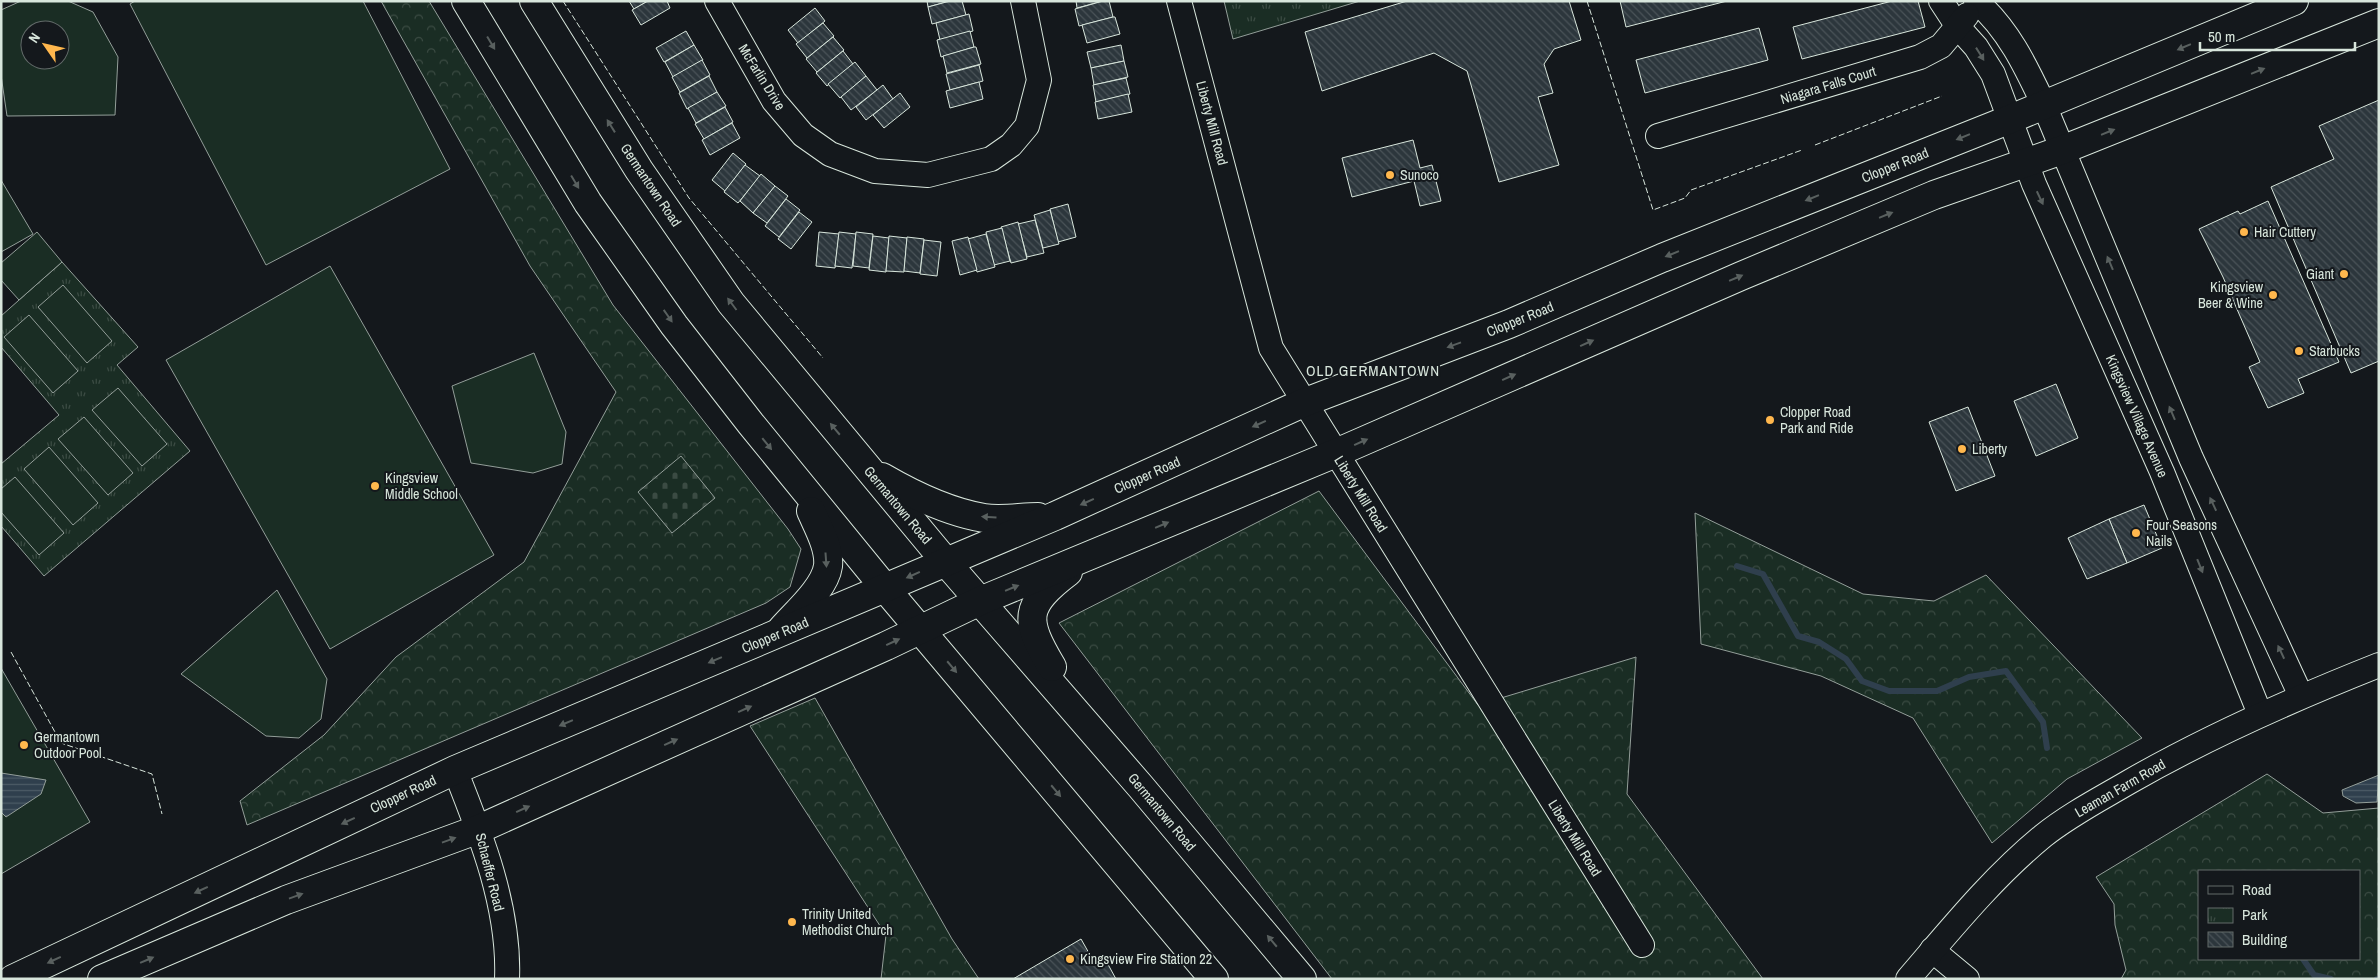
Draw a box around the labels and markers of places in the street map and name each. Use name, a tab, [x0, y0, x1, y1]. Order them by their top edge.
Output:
place label: Sunoco	[1400, 166, 1439, 184]
marker: Sunoco	[1384, 169, 1396, 181]
place label: Hair Cuttery	[2254, 223, 2316, 241]
marker: Hair Cuttery	[2238, 226, 2250, 238]
place label: Giant	[2306, 265, 2334, 283]
marker: Giant	[2338, 268, 2350, 280]
place label: Kingsview Beer & Wine	[2198, 278, 2264, 312]
marker: Kingsview Beer & Wine	[2267, 289, 2279, 301]
place label: Starbucks	[2309, 342, 2360, 360]
marker: Starbucks	[2293, 345, 2305, 357]
place label: Clopper Road Park and Ride	[1780, 403, 1853, 437]
marker: Clopper Road Park and Ride	[1764, 414, 1776, 426]
place label: Liberty	[1972, 440, 2007, 458]
marker: Liberty	[1956, 443, 1968, 455]
place label: Kingsview Middle School	[385, 469, 458, 503]
marker: Kingsview Middle School	[369, 480, 381, 492]
place label: Four Seasons Nails	[2146, 516, 2217, 550]
marker: Four Seasons Nails	[2130, 527, 2142, 539]
place label: Germantown Outdoor Pool	[34, 728, 102, 762]
marker: Germantown Outdoor Pool	[18, 739, 30, 751]
place label: Trinity United Methodist Church	[802, 905, 893, 939]
marker: Trinity United Methodist Church	[786, 916, 798, 928]
place label: Kingsview Fire Station 22	[1080, 950, 1212, 968]
marker: Kingsview Fire Station 22	[1064, 953, 1076, 965]

